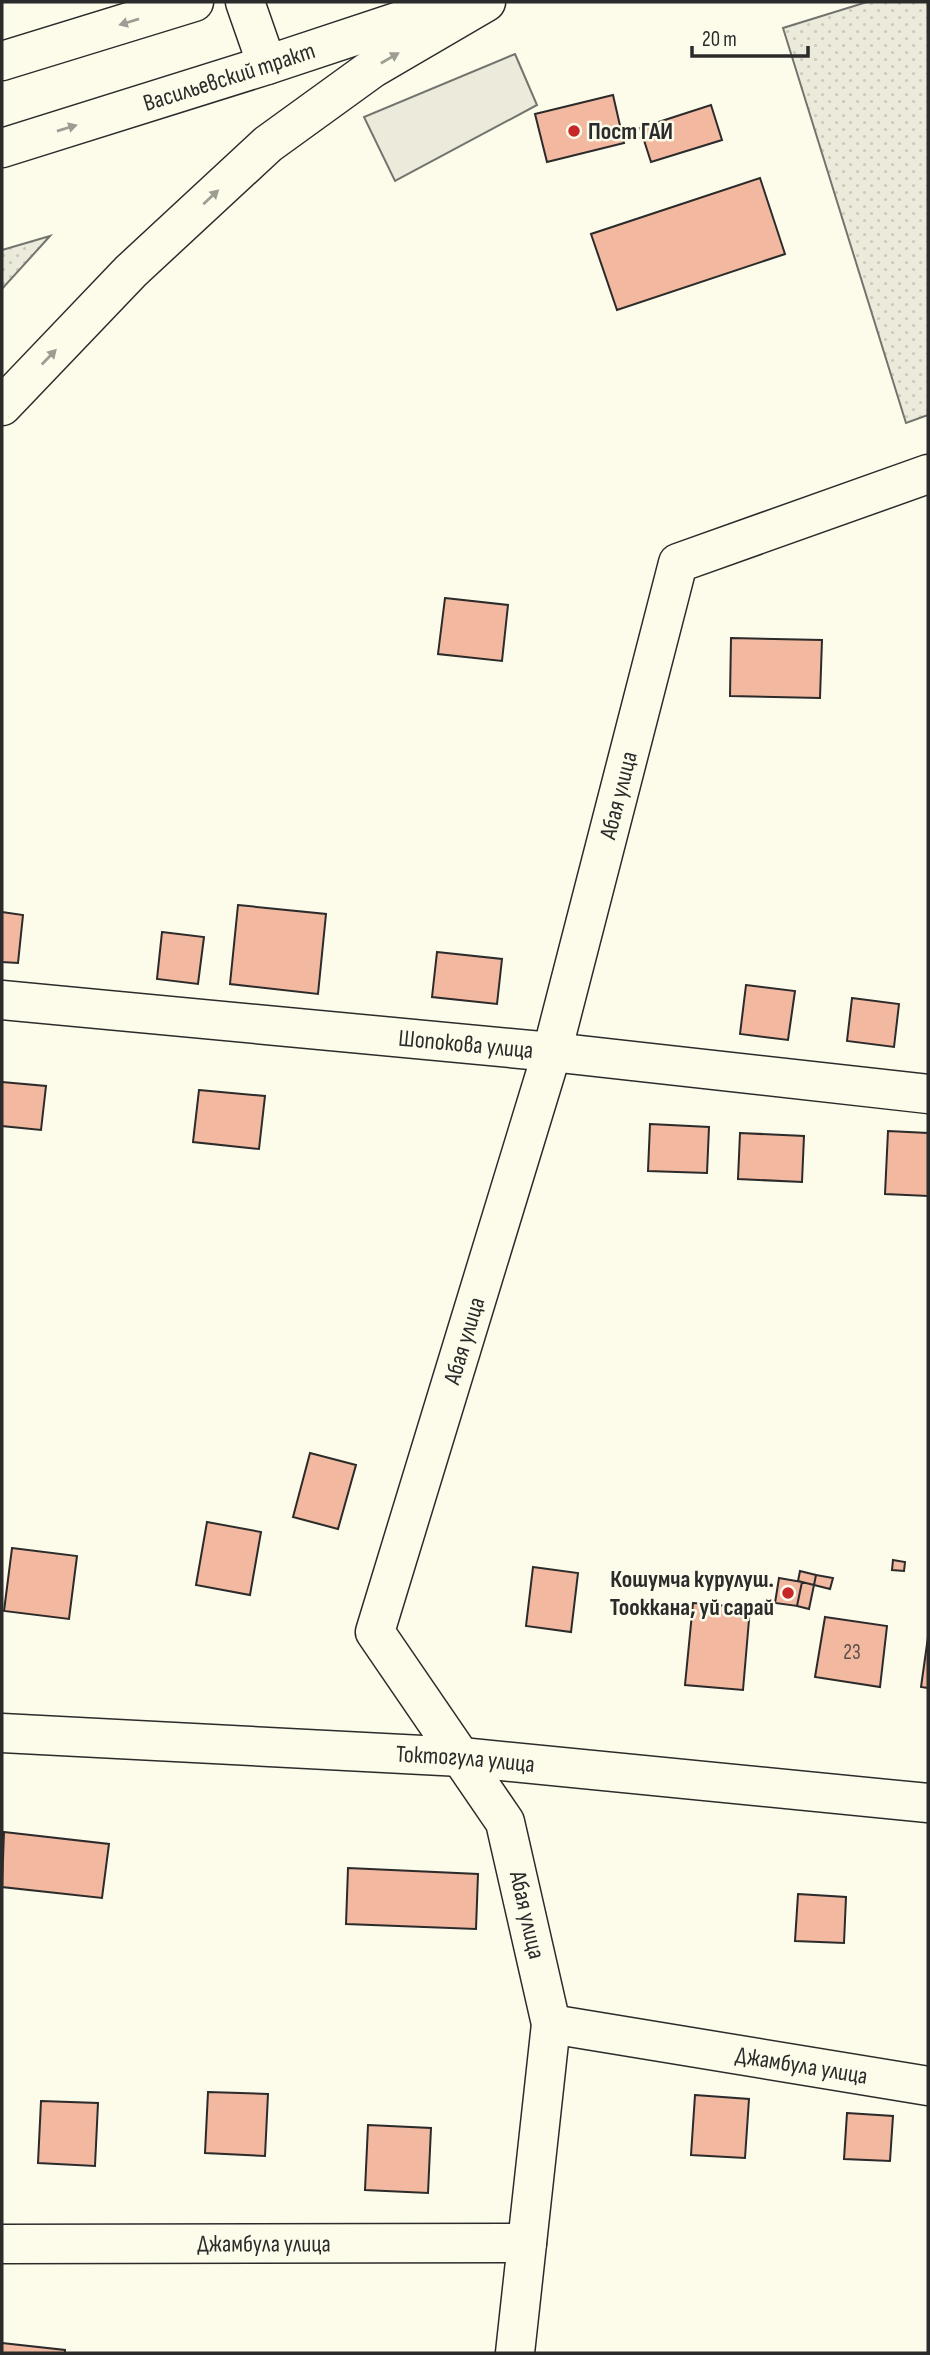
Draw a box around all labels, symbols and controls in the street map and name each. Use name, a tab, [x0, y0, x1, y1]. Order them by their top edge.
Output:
scale bar	[692, 14, 808, 58]
one-way arrow	[118, 17, 139, 27]
text: 20 m	[702, 27, 737, 52]
street label: Васильевский тракт	[140, 36, 319, 117]
one-way arrow	[381, 52, 400, 64]
place label: Пост ГАИ	[588, 117, 673, 146]
one-way arrow	[57, 122, 78, 133]
marker: Пост ГАИ	[566, 123, 582, 139]
one-way arrow	[202, 189, 219, 205]
one-way arrow	[40, 349, 56, 366]
street label: Абая улица	[593, 748, 643, 843]
street label: Шопокова улица	[397, 1023, 535, 1065]
street label: Абая улица	[437, 1294, 491, 1389]
place label: Кошумча курулуш. Тооккана, уй сарай	[610, 1565, 774, 1622]
marker: Кошумча курулуш. Тооккана, уй сарай	[780, 1585, 796, 1601]
house number: 23	[843, 1640, 861, 1665]
street label: Токтогула улица	[395, 1739, 536, 1779]
street label: Абая улица	[503, 1867, 551, 1962]
street label: Джамбула улица	[733, 2040, 870, 2090]
street label: Джамбула улица	[197, 2229, 331, 2258]

